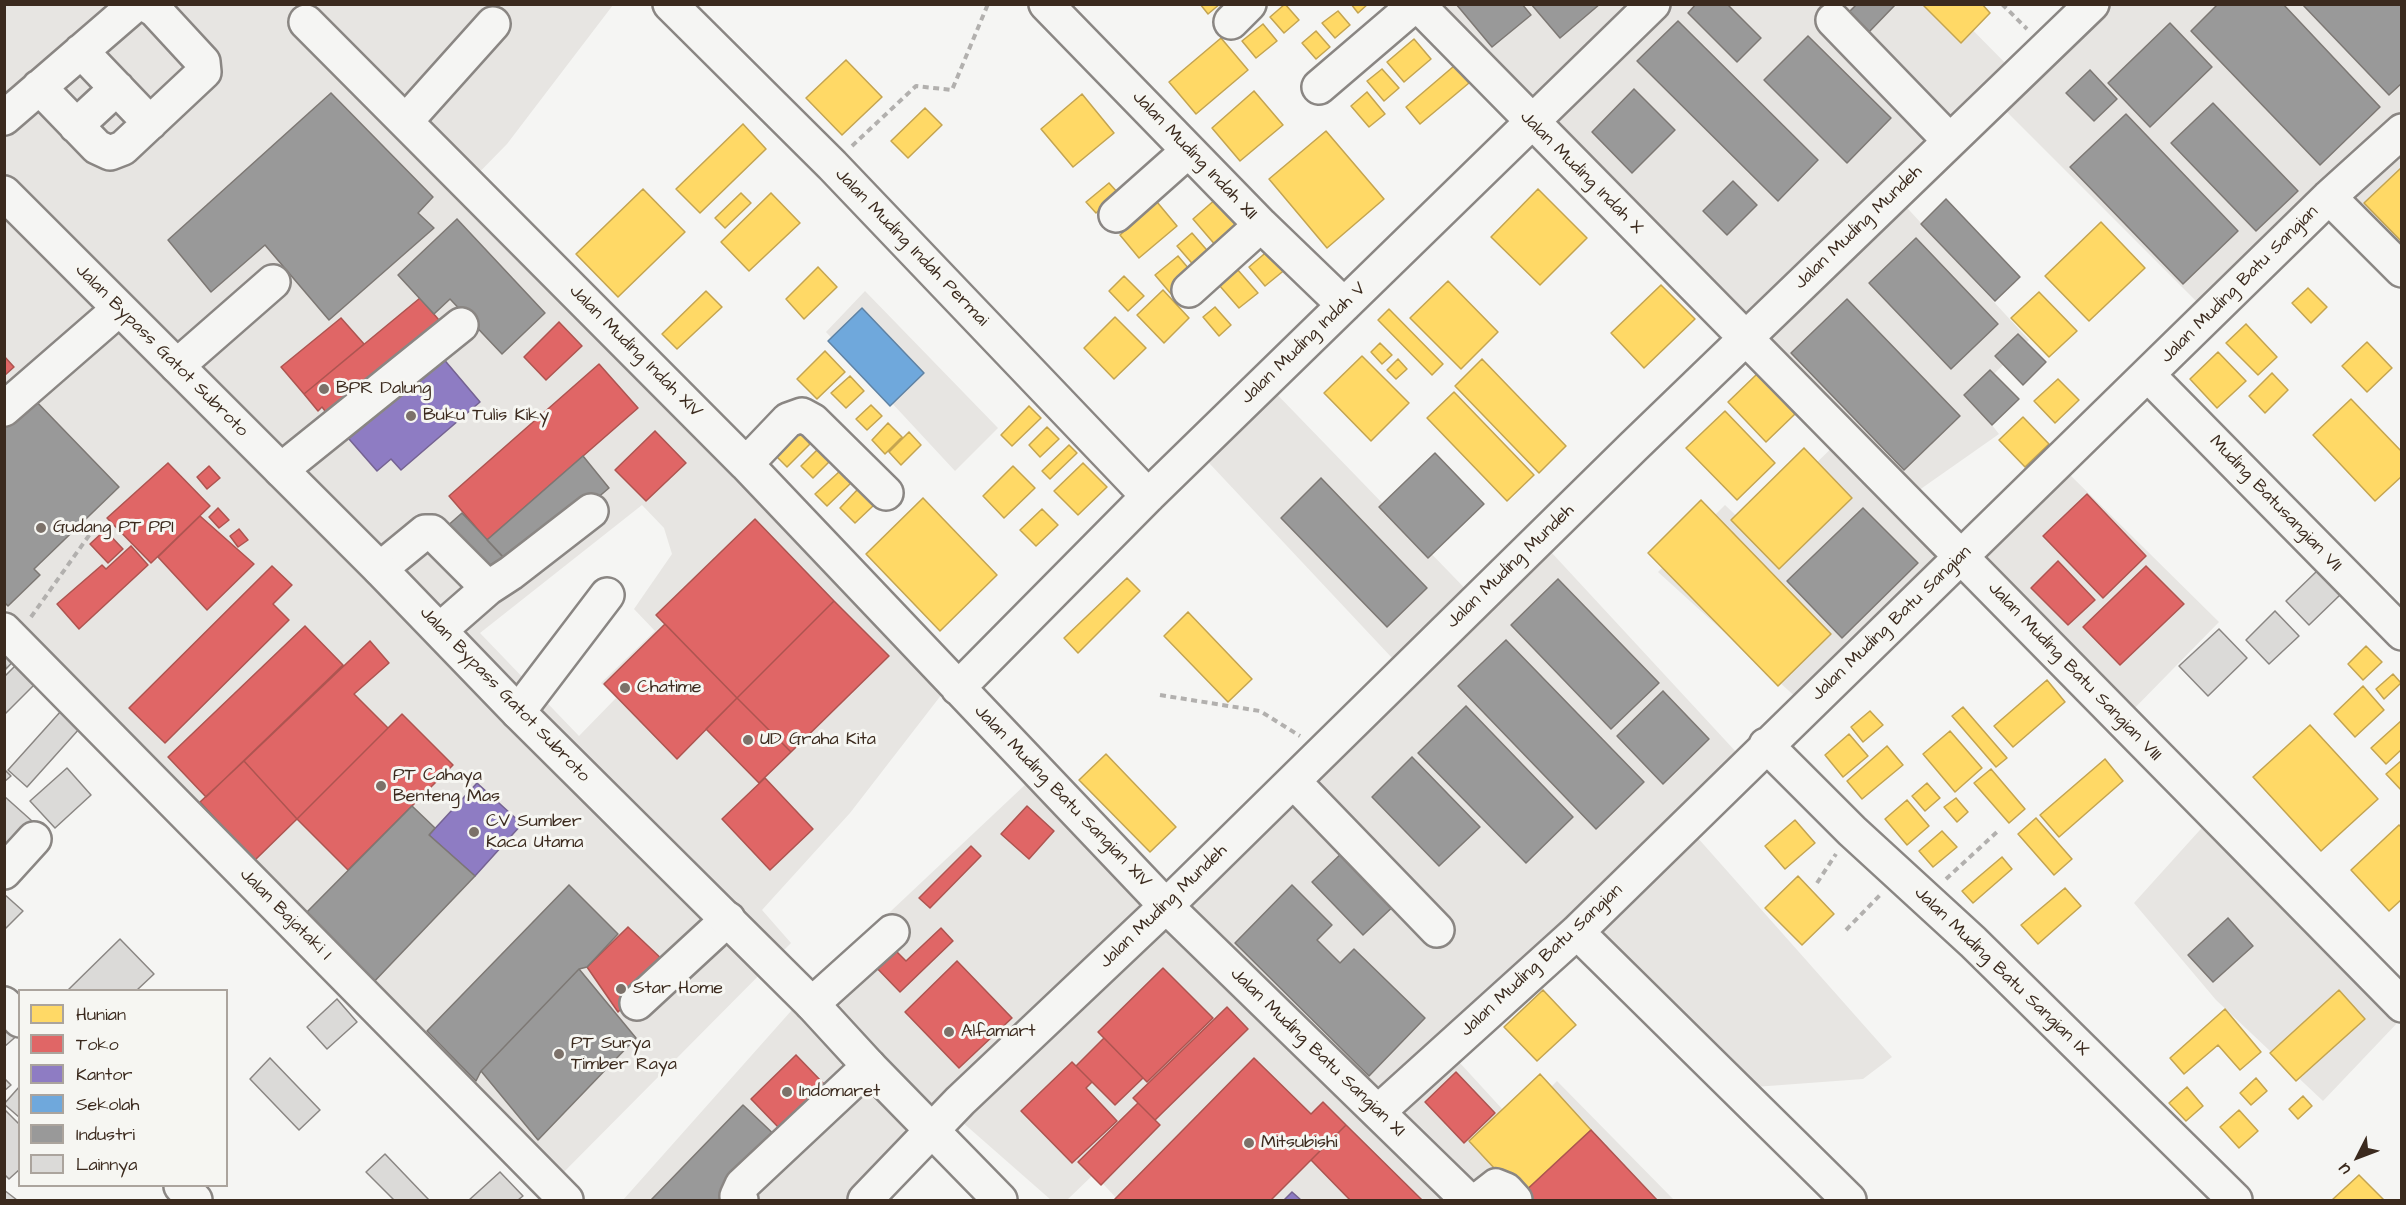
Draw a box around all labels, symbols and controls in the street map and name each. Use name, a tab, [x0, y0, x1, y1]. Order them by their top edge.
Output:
street label: Jalan Muding Indah XII	[1127, 87, 1261, 225]
street label: Jalan Muding Indah X	[1515, 107, 1647, 239]
street label: Jalan Muding Mundeh	[1791, 161, 1927, 295]
street label: Jalan Muding Indah Permai	[830, 164, 992, 332]
street label: Jalan Muding Batu Sangian	[2157, 202, 2323, 368]
street label: Jalan Bypass Gatot Subroto	[70, 260, 252, 442]
street label: Jalan Muding Indah V	[1237, 279, 1371, 409]
street label: Jalan Muding Indah XIV	[564, 281, 706, 423]
place label: BPR Dalung	[336, 378, 431, 400]
marker: BPR Dalung	[317, 382, 331, 396]
place label: Buku Tulis Kiky	[423, 405, 549, 427]
marker: Buku Tulis Kiky	[404, 409, 418, 423]
street label: Muding Batusangian VII	[2204, 431, 2346, 577]
street label: Jalan Muding Mundeh	[1443, 500, 1579, 634]
place label: Gudang PT PPI	[53, 517, 174, 539]
marker: Gudang PT PPI	[34, 521, 48, 535]
street label: Jalan Muding Batu Sangian	[1808, 542, 1976, 706]
street label: Jalan Muding Batu Sangian VIII	[1983, 578, 2165, 766]
street label: Jalan Bypass Gatot Subroto	[414, 603, 594, 787]
place label: Chatime	[637, 677, 702, 699]
marker: Chatime	[618, 681, 632, 695]
street label: Jalan Muding Batu Sangian XIV	[969, 701, 1155, 893]
place label: UD Graha Kita	[760, 729, 876, 751]
marker: UD Graha Kita	[741, 733, 755, 747]
place label: PT Cahaya Benteng Mas	[393, 765, 500, 808]
marker: PT Cahaya Benteng Mas	[374, 779, 388, 793]
place label: CV Sumber Kaca Utama	[486, 811, 584, 854]
marker: CV Sumber Kaca Utama	[467, 825, 481, 839]
street label: Jalan Muding Mundeh	[1096, 840, 1232, 974]
street label: Jalan Bajataki I	[234, 864, 336, 966]
street label: Jalan Muding Batu Sangian	[1456, 880, 1628, 1042]
street label: Jalan Muding Batu Sangian IX	[1909, 883, 2093, 1061]
street label: Jalan Muding Batu Sangian XI	[1225, 964, 1409, 1142]
place label: Star Home	[633, 978, 723, 1000]
marker: Star Home	[614, 982, 628, 996]
legend	[18, 989, 228, 1187]
text: Hunian	[76, 1002, 126, 1027]
place label: Alfamart	[961, 1021, 1036, 1043]
marker: Alfamart	[942, 1025, 956, 1039]
text: Toko	[76, 1032, 119, 1057]
place label: PT Surya Timber Raya	[571, 1033, 677, 1076]
marker: PT Surya Timber Raya	[552, 1047, 566, 1061]
text: Kantor	[76, 1062, 132, 1087]
place label: Indomaret	[799, 1081, 880, 1103]
marker: Indomaret	[780, 1085, 794, 1099]
text: Sekolah	[76, 1092, 139, 1117]
text: Industri	[76, 1122, 135, 1147]
north arrow	[2328, 1127, 2388, 1187]
place label: Mitsubishi	[1261, 1132, 1338, 1154]
marker: Mitsubishi	[1242, 1136, 1256, 1150]
text: Lainnya	[76, 1152, 137, 1177]
text: U	[2333, 1158, 2356, 1180]

